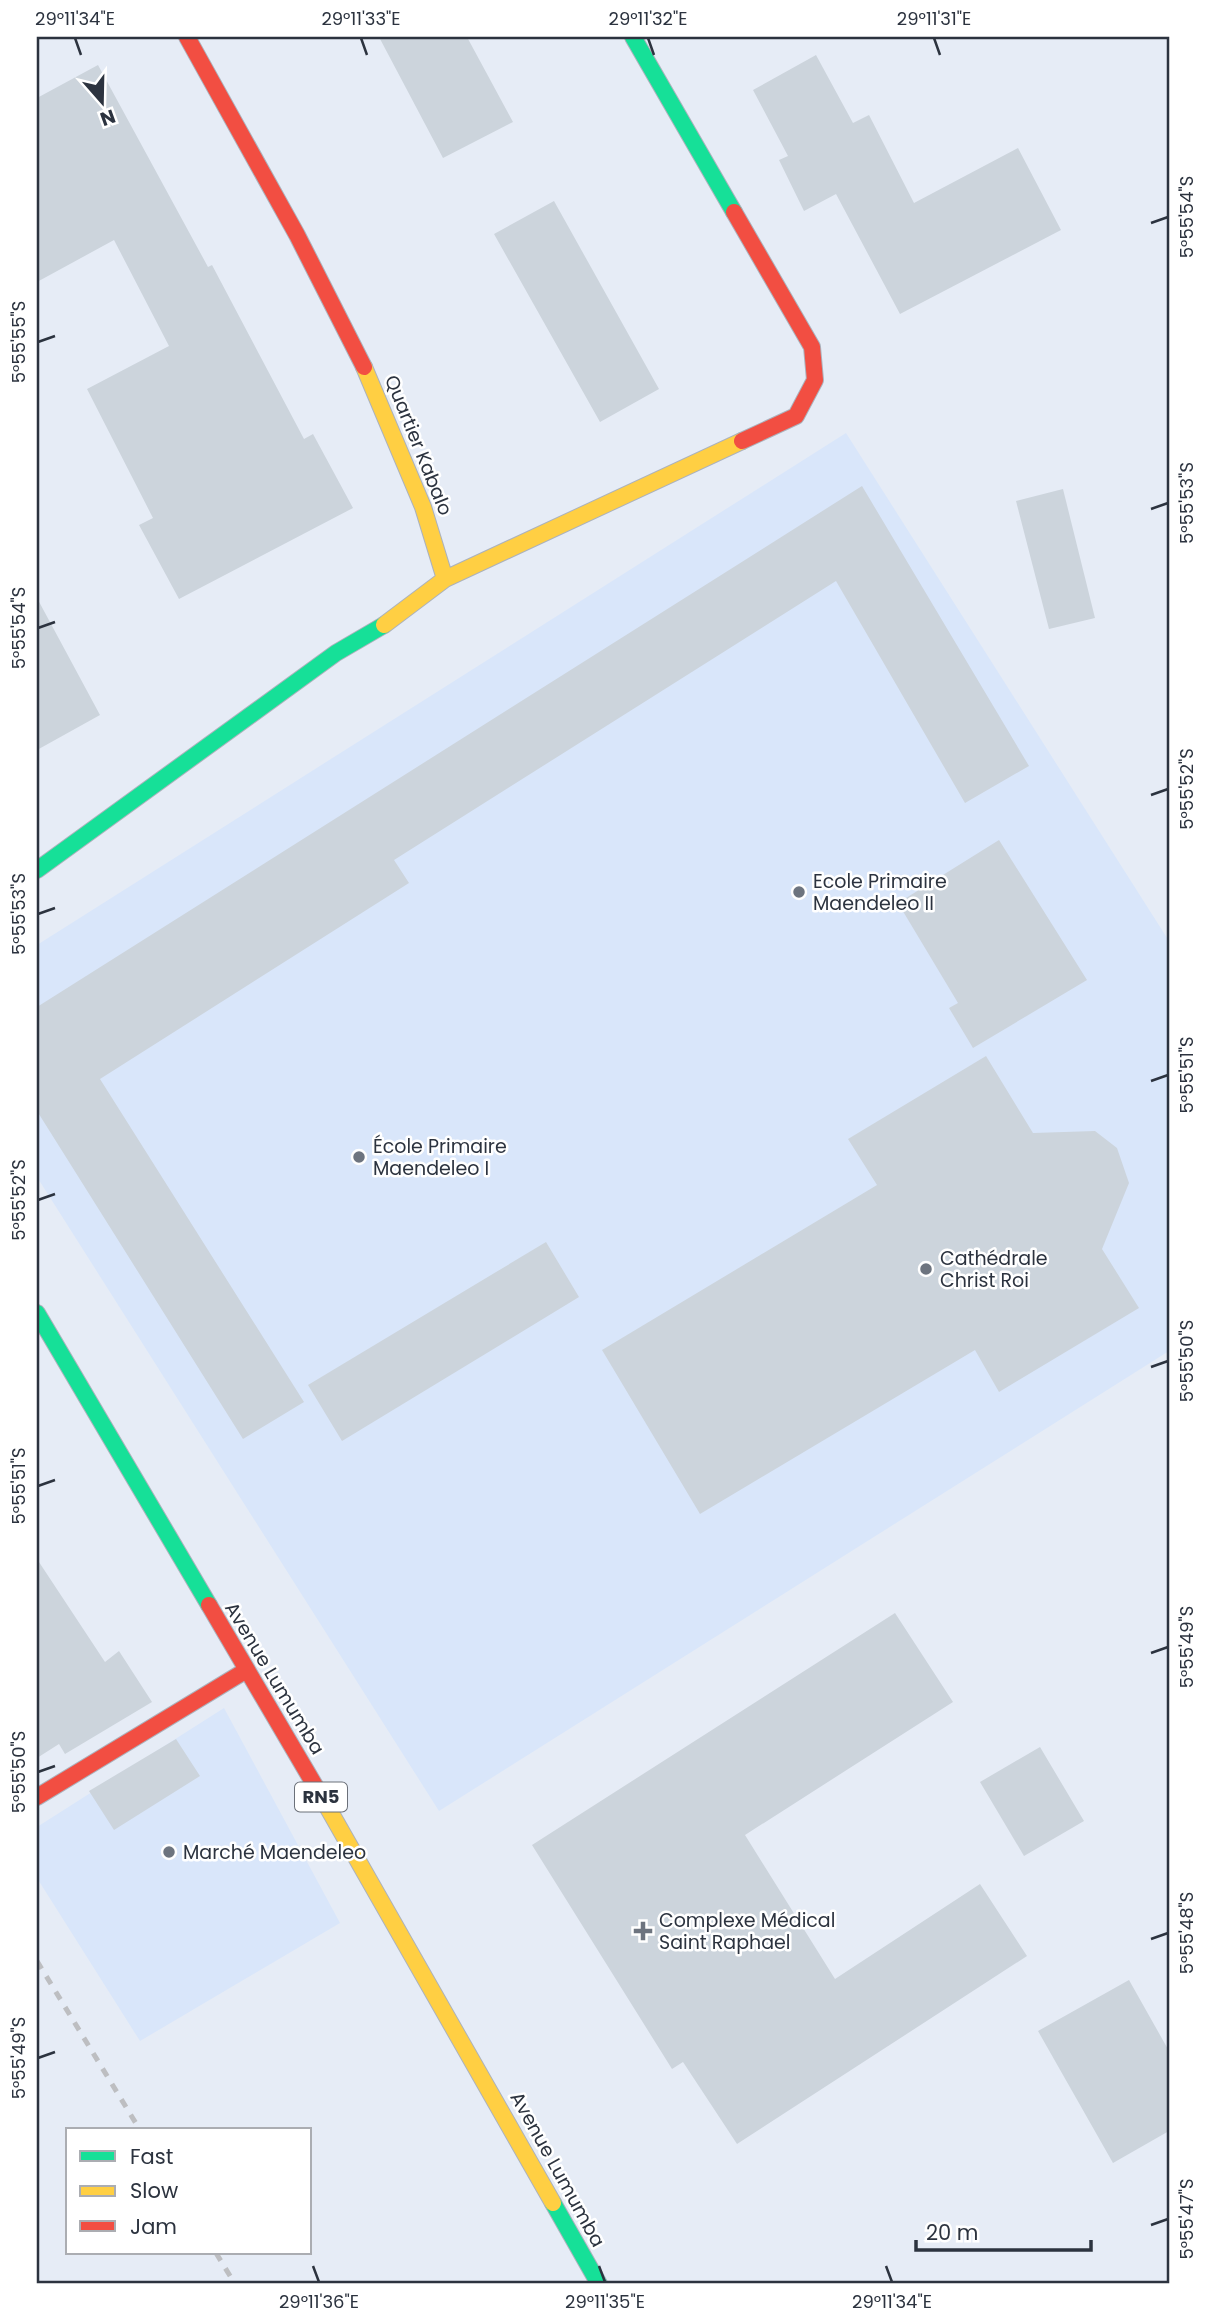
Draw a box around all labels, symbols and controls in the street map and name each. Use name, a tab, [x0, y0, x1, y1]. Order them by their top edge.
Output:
text: 29°11'34"E	[35, 6, 115, 31]
text: 29°11'33"E	[321, 6, 401, 31]
text: 29°11'32"E	[609, 6, 687, 31]
text: 29°11'31"E	[897, 6, 971, 31]
north arrow	[66, 66, 136, 136]
text: N	[96, 102, 119, 133]
text: 5°55'54"S	[1174, 176, 1199, 258]
text: 5°55'55"S	[6, 301, 31, 383]
street label: Quartier Kabalo	[378, 371, 459, 519]
text: 5°55'53"S	[1174, 462, 1199, 544]
text: 5°55'54"S	[6, 587, 31, 669]
text: 5°55'52"S	[1174, 748, 1199, 830]
place label: Ecole Primaire Maendeleo II	[813, 868, 947, 917]
text: 5°55'53"S	[6, 873, 31, 955]
marker: Ecole Primaire Maendeleo II	[791, 884, 807, 900]
text: 5°55'51"S	[1174, 1036, 1199, 1114]
place label: École Primaire Maendeleo I	[373, 1133, 507, 1182]
marker: École Primaire Maendeleo I	[351, 1149, 367, 1165]
text: 5°55'52"S	[6, 1159, 31, 1241]
place label: Cathédrale Christ Roi	[940, 1245, 1048, 1294]
marker: Cathédrale Christ Roi	[918, 1261, 934, 1277]
text: 5°55'50"S	[1174, 1320, 1199, 1402]
text: 5°55'51"S	[6, 1447, 31, 1525]
street label: Avenue Lumumba	[218, 1597, 331, 1760]
text: 5°55'49"S	[1174, 1606, 1199, 1688]
text: 5°55'50"S	[6, 1731, 31, 1813]
road number: RN5	[295, 1782, 347, 1812]
place label: Marché Maendeleo	[183, 1839, 366, 1866]
marker: Marché Maendeleo	[161, 1844, 177, 1860]
text: 5°55'48"S	[1174, 1892, 1199, 1974]
place label: Complexe Médical Saint Raphael	[659, 1907, 835, 1956]
marker: Complexe Médical Saint Raphael	[633, 1921, 653, 1941]
text: 5°55'49"S	[6, 2017, 31, 2099]
street label: Avenue Lumumba	[504, 2087, 611, 2252]
legend	[66, 2128, 312, 2254]
text: Fast	[130, 2142, 173, 2171]
text: Slow	[130, 2176, 178, 2205]
text: 5°55'47"S	[1174, 2178, 1199, 2260]
scale bar	[916, 2209, 1090, 2253]
text: Jam	[130, 2212, 177, 2241]
text: 20 m	[926, 2218, 979, 2247]
text: 29°11'36"E	[279, 2289, 359, 2314]
text: 29°11'35"E	[565, 2289, 645, 2314]
text: 29°11'34"E	[852, 2289, 932, 2314]

